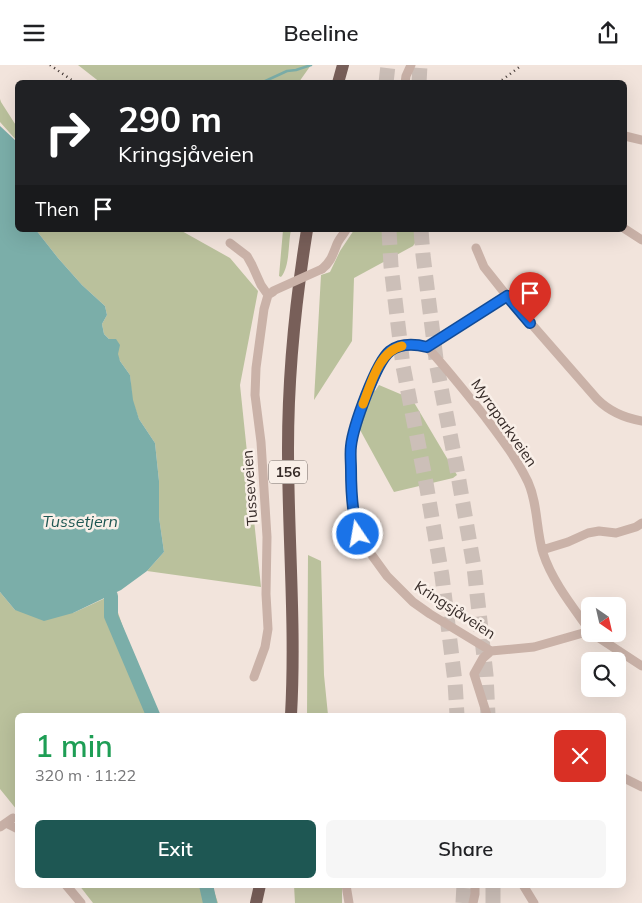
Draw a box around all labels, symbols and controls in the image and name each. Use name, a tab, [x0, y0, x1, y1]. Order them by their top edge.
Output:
icon: menu	[20, 19, 48, 47]
text: Beeline	[283, 19, 359, 47]
icon: share	[594, 19, 622, 47]
text: 290 m	[118, 97, 222, 141]
icon: right	[35, 100, 100, 165]
text: Kringsjåveien	[118, 140, 254, 168]
icon: arrive	[89, 195, 117, 223]
text: Then	[35, 197, 79, 221]
pin	[509, 272, 551, 323]
icon: arrive	[516, 279, 544, 307]
street label: Myraparkveien	[467, 375, 542, 470]
street label: Tusseveien	[237, 449, 262, 527]
road number: 156	[269, 461, 307, 483]
position arrow	[331, 507, 383, 559]
water label: Tussetjern	[42, 511, 118, 531]
street label: Kringsjåveien	[411, 576, 499, 643]
north arrow	[581, 597, 626, 643]
map controls	[581, 597, 626, 697]
button: search	[581, 652, 626, 697]
text: 1 min	[35, 727, 113, 765]
button: close	[554, 730, 606, 782]
text: 320 m · 11:22	[35, 765, 136, 785]
button: Exit	[35, 820, 316, 878]
button: Share	[326, 820, 606, 878]

